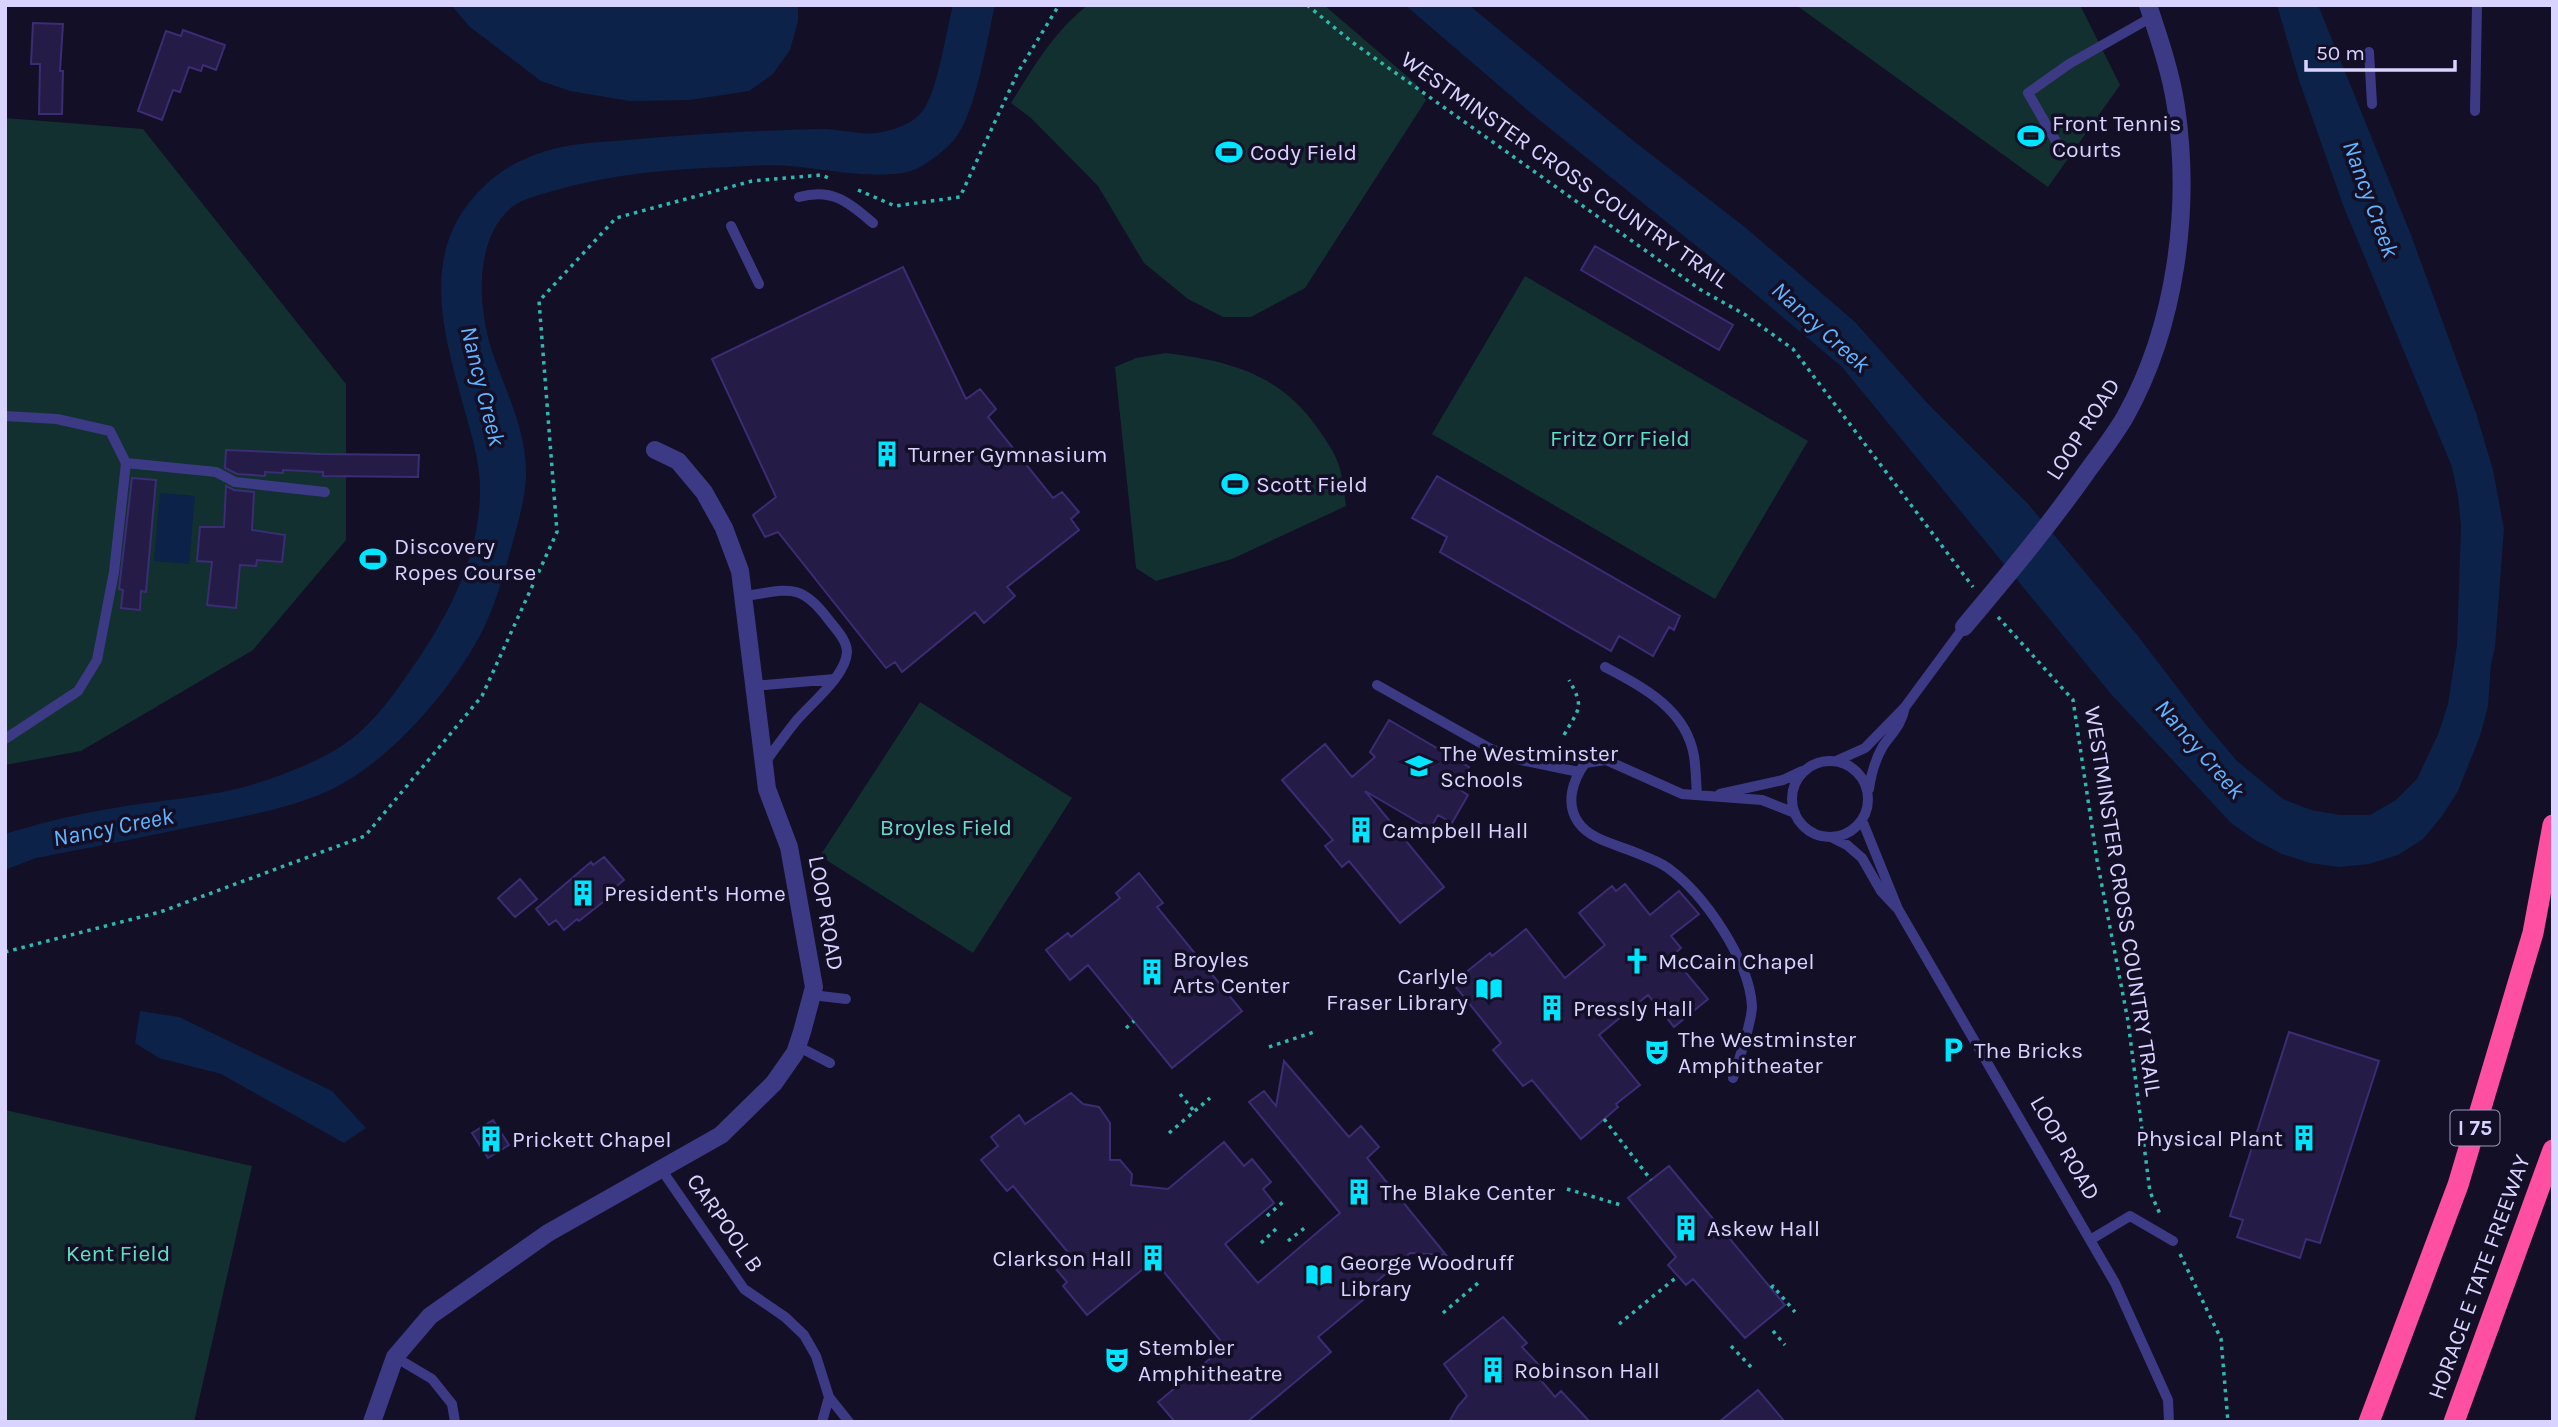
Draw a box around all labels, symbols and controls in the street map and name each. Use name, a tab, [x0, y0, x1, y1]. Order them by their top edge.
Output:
scale bar	[2306, 28, 2455, 72]
text: 50 m	[2316, 41, 2365, 65]
street label: WESTMINSTER CROSS COUNTRY TRAIL	[1396, 46, 1734, 294]
place label: Front Tennis Courts	[2052, 110, 2181, 163]
sports icon: Front Tennis Courts	[2016, 121, 2046, 151]
sports icon: Cody Field	[1214, 137, 1244, 167]
water label: Nancy Creek	[2337, 137, 2405, 262]
place label: Cody Field	[1250, 139, 1357, 166]
water label: Nancy Creek	[1766, 276, 1876, 379]
water label: Nancy Creek	[455, 323, 512, 450]
street label: LOOP ROAD	[2040, 373, 2126, 485]
park label: Fritz Orr Field	[1550, 425, 1690, 452]
building icon: Turner Gymnasium	[872, 439, 902, 469]
place label: Turner Gymnasium	[908, 441, 1108, 468]
sports icon: Scott Field	[1220, 469, 1250, 499]
place label: Scott Field	[1256, 471, 1368, 498]
place label: Discovery Ropes Course	[394, 533, 536, 586]
sports icon: Discovery Ropes Course	[358, 544, 388, 574]
water label: Nancy Creek	[2149, 694, 2251, 805]
street label: WESTMINSTER CROSS COUNTRY TRAIL	[2079, 704, 2167, 1098]
place label: The Westminster Schools	[1440, 740, 1619, 793]
school or university icon: The Westminster Schools	[1404, 751, 1434, 781]
water label: Nancy Creek	[50, 801, 177, 852]
park label: Broyles Field	[880, 814, 1012, 841]
building icon: Campbell Hall	[1346, 815, 1376, 845]
place label: Campbell Hall	[1382, 817, 1528, 844]
street label: LOOP ROAD	[803, 854, 849, 972]
building icon: President's Home	[568, 878, 598, 908]
place label: President's Home	[604, 880, 786, 907]
place label: Broyles Arts Center	[1173, 946, 1290, 999]
church icon: McCain Chapel	[1622, 946, 1652, 976]
place label: McCain Chapel	[1658, 948, 1815, 975]
building icon: Broyles Arts Center	[1137, 957, 1167, 987]
place label: Carlyle Fraser Library	[1326, 963, 1468, 1016]
library icon: Carlyle Fraser Library	[1474, 974, 1504, 1004]
building icon: Pressly Hall	[1537, 993, 1567, 1023]
place label: Pressly Hall	[1573, 995, 1694, 1022]
place label: The Westminster Amphitheater	[1678, 1026, 1857, 1079]
parking icon: The Bricks	[1938, 1035, 1968, 1065]
theatre icon: The Westminster Amphitheater	[1642, 1037, 1672, 1067]
place label: The Bricks	[1974, 1037, 2083, 1064]
street label: LOOP ROAD	[2024, 1091, 2106, 1205]
road number: I 75	[2450, 1110, 2500, 1146]
building icon: Physical Plant	[2289, 1123, 2319, 1153]
building icon: Prickett Chapel	[476, 1124, 506, 1154]
place label: Physical Plant	[2136, 1125, 2283, 1152]
place label: Prickett Chapel	[512, 1126, 672, 1153]
street label: HORACE E TATE FREEWAY	[2422, 1151, 2536, 1403]
street label: CARPOOL B	[681, 1168, 769, 1278]
building icon: The Blake Center	[1344, 1177, 1374, 1207]
place label: The Blake Center	[1380, 1179, 1556, 1206]
building icon: Askew Hall	[1671, 1213, 1701, 1243]
place label: Askew Hall	[1707, 1215, 1820, 1242]
park label: Kent Field	[66, 1240, 170, 1267]
building icon: Clarkson Hall	[1138, 1243, 1168, 1273]
place label: Clarkson Hall	[993, 1245, 1132, 1272]
place label: George Woodruff Library	[1340, 1249, 1514, 1302]
library icon: George Woodruff Library	[1304, 1260, 1334, 1290]
place label: Stembler Amphitheatre	[1138, 1334, 1283, 1387]
theatre icon: Stembler Amphitheatre	[1102, 1345, 1132, 1375]
building icon: Robinson Hall	[1478, 1355, 1508, 1385]
place label: Robinson Hall	[1514, 1357, 1660, 1384]

